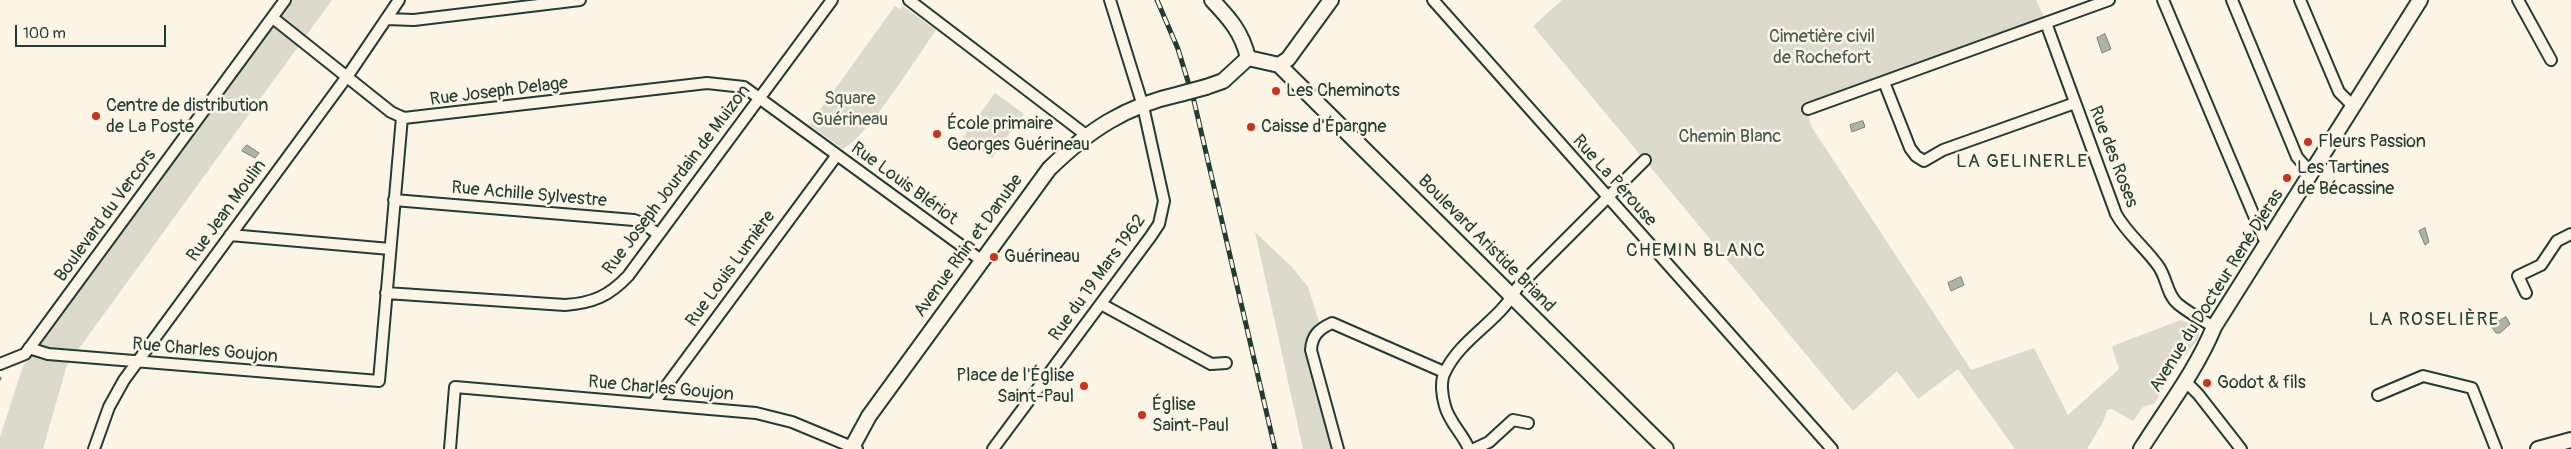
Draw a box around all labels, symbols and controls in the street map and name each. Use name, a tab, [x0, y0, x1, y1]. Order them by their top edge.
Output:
scale bar	[18, 15, 169, 47]
text: 100 m	[23, 24, 66, 43]
park label: Cimetière civil de Rochefort	[1769, 26, 1875, 68]
street label: Rue Joseph Delage	[429, 73, 569, 111]
place label: Les Cheminots	[1286, 80, 1400, 102]
street label: Rue Joseph Jourdain de Muizon	[599, 81, 755, 279]
marker: Les Cheminots	[1270, 85, 1282, 97]
park label: Square Guérineau	[812, 88, 888, 130]
place label: Centre de distribution de La Poste	[106, 95, 268, 138]
street label: Rue des Roses	[2084, 103, 2142, 211]
marker: Centre de distribution de La Poste	[90, 110, 102, 122]
place label: École primaire Georges Guérineau	[947, 113, 1090, 156]
place label: Caisse d'Épargne	[1261, 116, 1386, 138]
marker: Caisse d'Épargne	[1245, 121, 1257, 133]
park label: Chemin Blanc	[1679, 126, 1781, 148]
marker: École primaire Georges Guérineau	[931, 128, 943, 140]
street label: Rue La Pérouse	[1567, 131, 1661, 231]
place label: Fleurs Passion	[2318, 131, 2426, 153]
marker: Fleurs Passion	[2302, 136, 2314, 148]
street label: Rue Louis Blériot	[846, 138, 962, 230]
street label: Boulevard du Vercors	[51, 146, 161, 286]
district label: LA GELINERLE	[1954, 151, 2090, 173]
street label: Rue Jean Moulin	[183, 156, 271, 266]
place label: Les Tartines de Bécassine	[2297, 157, 2394, 200]
street label: Avenue Rhin et Danube	[910, 170, 1028, 322]
street label: Boulevard Aristide Briand	[1413, 171, 1559, 317]
marker: Les Tartines de Bécassine	[2281, 172, 2293, 184]
street label: Rue Achille Sylvestre	[450, 177, 608, 213]
street label: Avenue du Docteur René Dieras	[2145, 185, 2289, 397]
street label: Rue Louis Lumière	[682, 207, 780, 331]
street label: Rue du 19 Mars 1962	[1045, 211, 1151, 345]
district label: CHEMIN BLANC	[1624, 240, 1768, 262]
place label: Guérineau	[1004, 246, 1080, 268]
marker: Guérineau	[988, 251, 1000, 263]
district label: LA ROSELIÈRE	[2367, 309, 2501, 331]
street label: Rue Charles Goujon	[131, 334, 279, 368]
place label: Place de l'Église Saint-Paul	[956, 365, 1074, 408]
street label: Rue Charles Goujon	[587, 372, 735, 406]
place label: Godot & fils	[2217, 372, 2306, 394]
marker: Godot & fils	[2201, 377, 2213, 389]
marker: Place de l'Église Saint-Paul	[1078, 380, 1090, 392]
place label: Église Saint-Paul	[1152, 394, 1229, 436]
marker: Église Saint-Paul	[1136, 409, 1148, 421]

